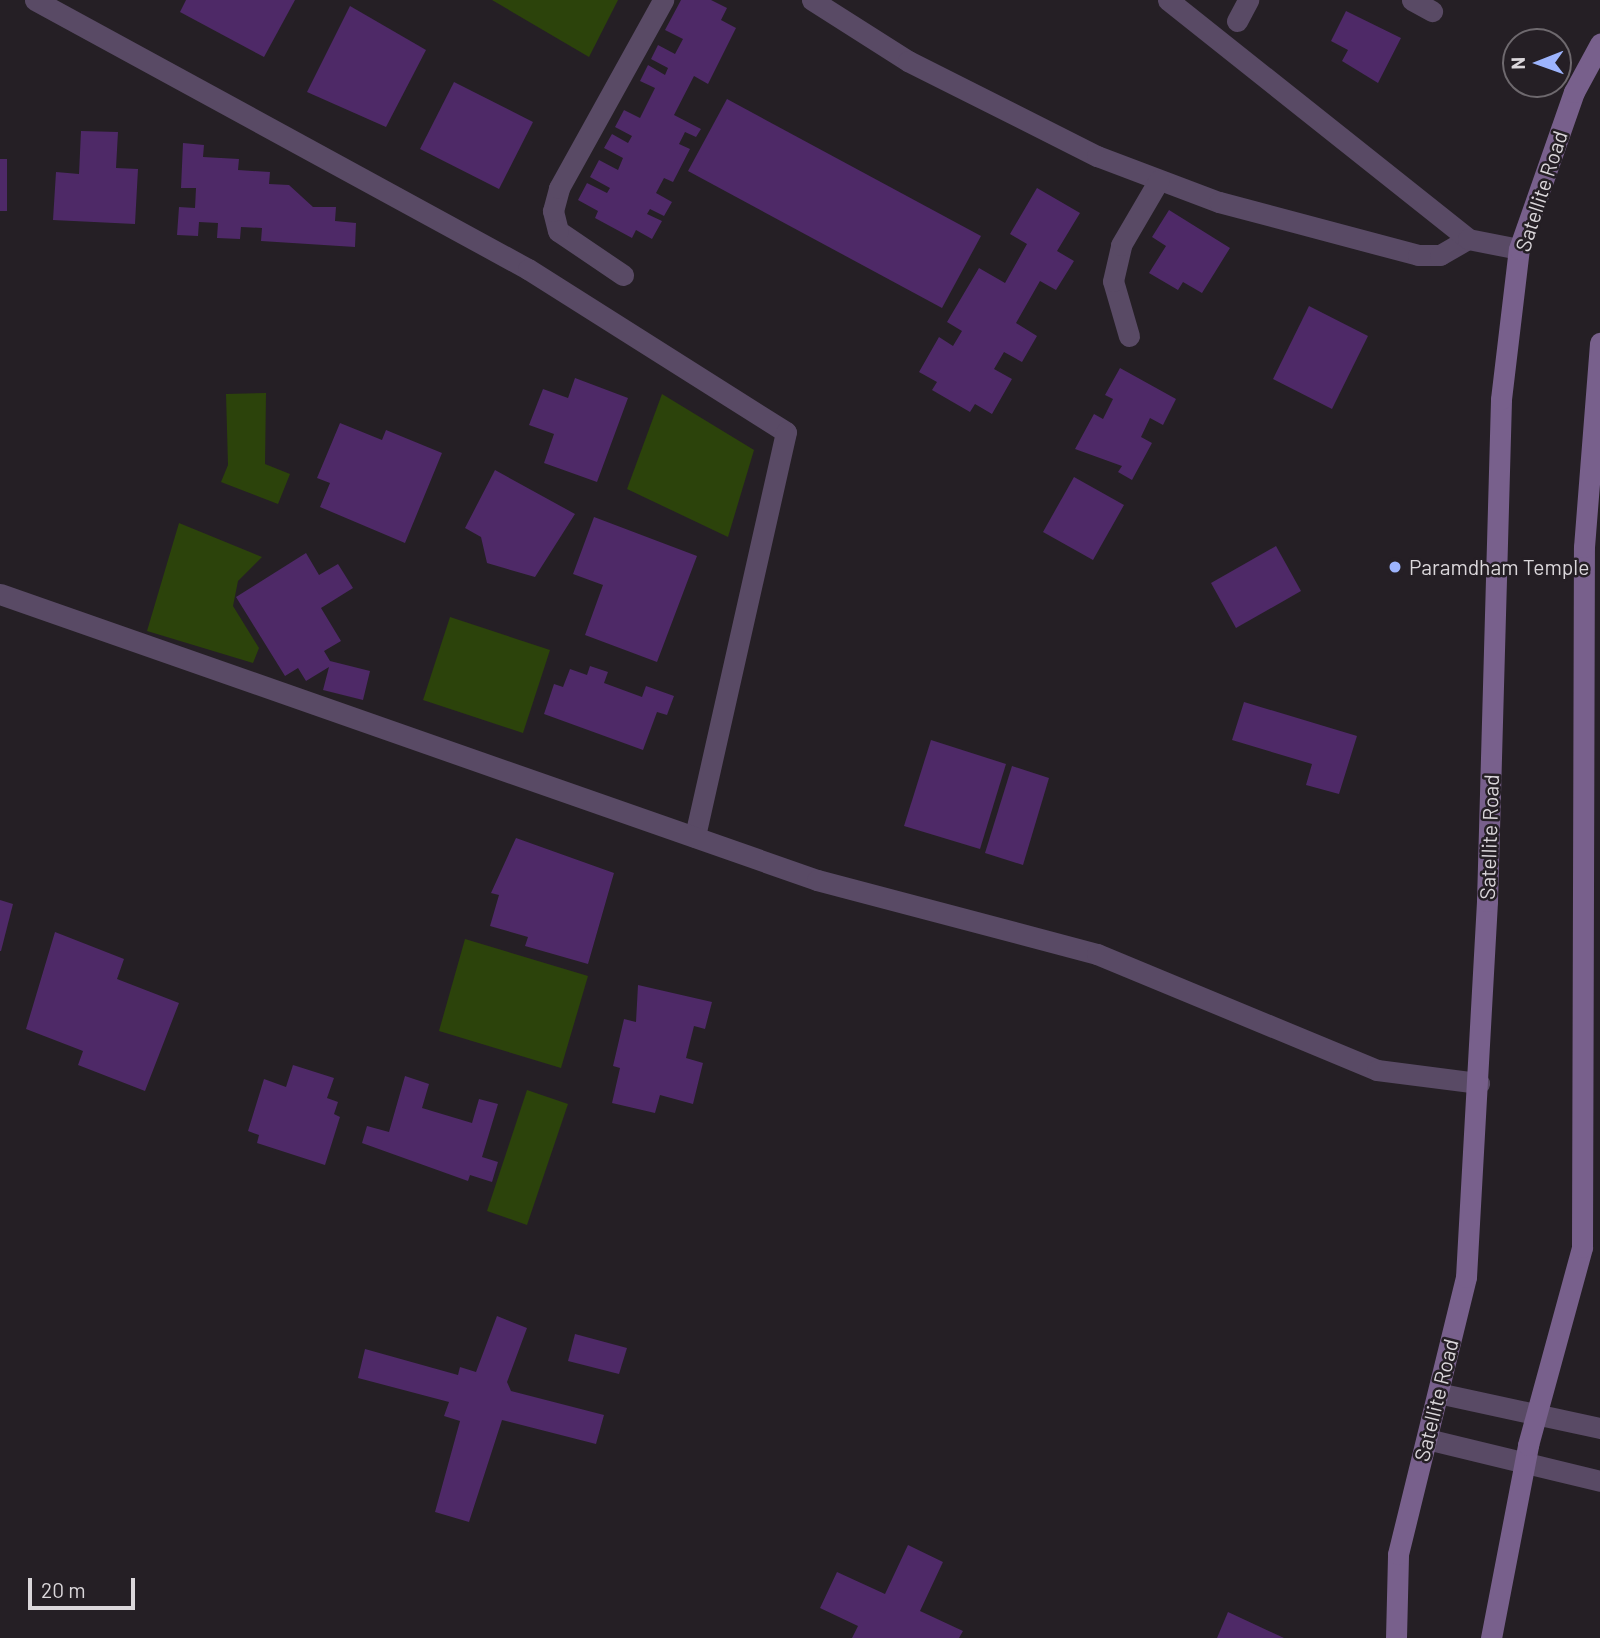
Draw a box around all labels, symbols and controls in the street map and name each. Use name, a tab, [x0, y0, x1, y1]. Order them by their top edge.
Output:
north arrow	[1502, 28, 1572, 98]
text: N	[1506, 57, 1529, 70]
street label: Satellite Road	[1510, 127, 1572, 255]
place label: Paramdham Temple	[1409, 554, 1589, 580]
marker: Paramdham Temple	[1387, 559, 1403, 575]
street label: Satellite Road	[1474, 774, 1504, 900]
street label: Satellite Road	[1409, 1336, 1463, 1464]
scale bar	[32, 1564, 138, 1608]
text: 20 m	[41, 1577, 86, 1602]

